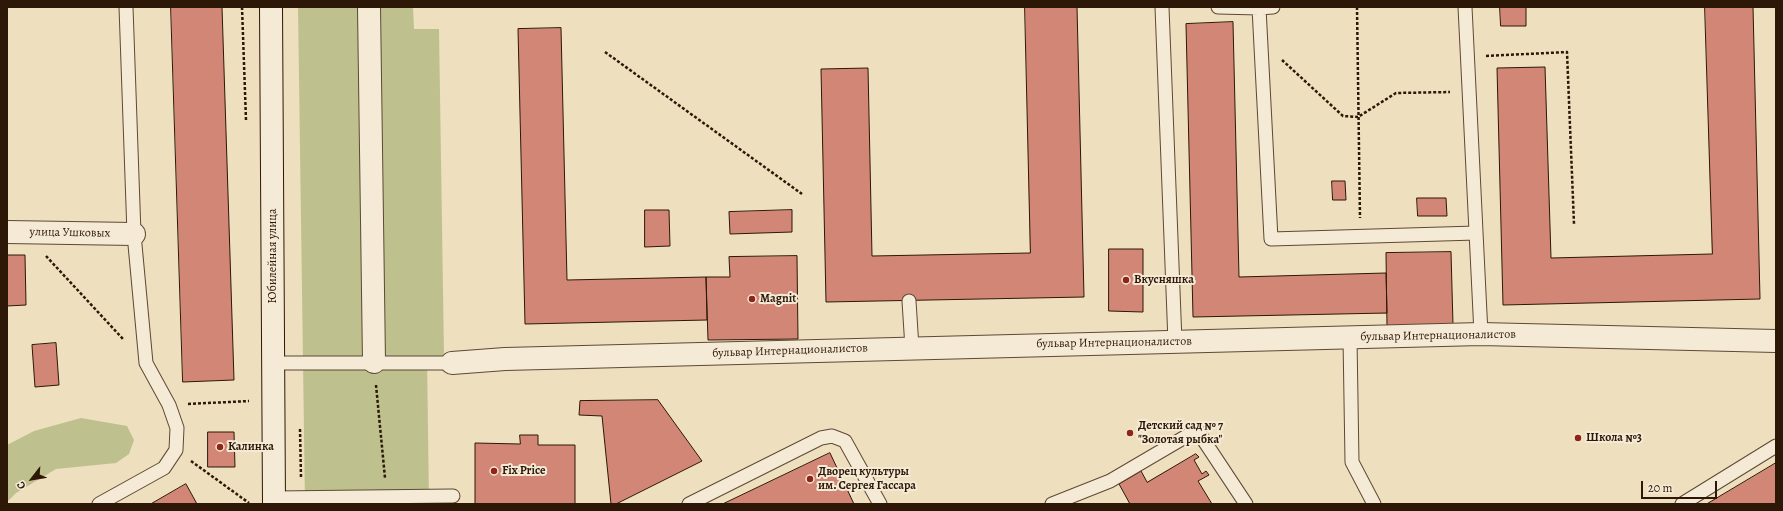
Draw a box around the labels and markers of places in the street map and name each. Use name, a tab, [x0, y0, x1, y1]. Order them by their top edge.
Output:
place label: Вкусняшка	[1134, 273, 1194, 287]
marker: Вкусняшка	[1121, 275, 1131, 285]
place label: Magnit	[760, 292, 796, 306]
marker: Magnit	[747, 294, 757, 304]
place label: Детский сад № 7 "Золотая рыбка"	[1138, 419, 1223, 447]
marker: Детский сад № 7 "Золотая рыбка"	[1125, 428, 1135, 438]
place label: Школа №3	[1586, 431, 1642, 445]
marker: Школа №3	[1573, 433, 1583, 443]
place label: Калинка	[228, 440, 274, 454]
marker: Калинка	[215, 442, 225, 452]
place label: Fix Price	[502, 464, 546, 478]
place label: Дворец культуры им. Сергея Гассара	[818, 465, 916, 493]
marker: Fix Price	[489, 466, 499, 476]
marker: Дворец культуры им. Сергея Гассара	[805, 474, 815, 484]

